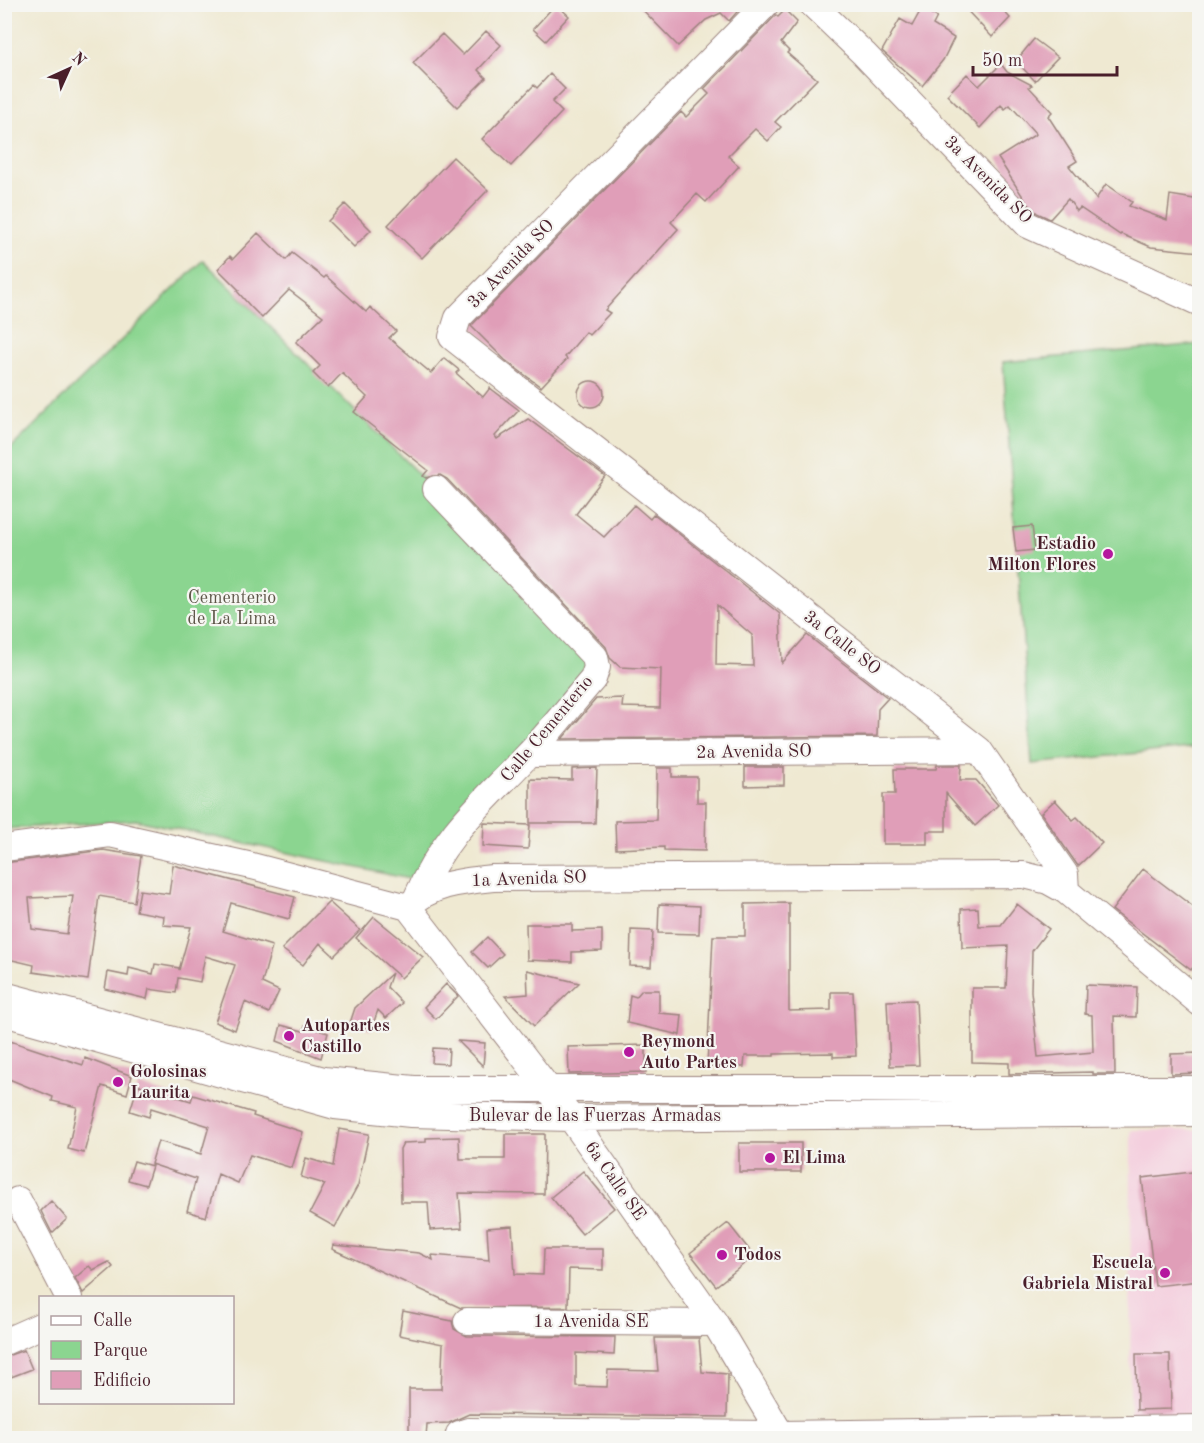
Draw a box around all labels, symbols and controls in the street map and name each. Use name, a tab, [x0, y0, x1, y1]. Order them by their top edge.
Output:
north arrow	[39, 39, 99, 99]
scale bar	[973, 39, 1117, 77]
text: N	[68, 50, 89, 70]
text: 50 m	[982, 52, 1022, 70]
street label: 3a Avenida SO	[941, 133, 1035, 227]
street label: 3a Avenida SO	[464, 216, 558, 312]
place label: Estadio Milton Flores	[988, 535, 1096, 574]
marker: Estadio Milton Flores	[1101, 547, 1115, 561]
park label: Cementerio de La Lima	[188, 589, 277, 628]
street label: 3a Calle SO	[800, 608, 884, 678]
street label: Calle Cementerio	[498, 672, 596, 785]
street label: 2a Avenida SO	[696, 742, 812, 762]
street label: 1a Avenida SO	[471, 868, 587, 890]
place label: Autopartes Castillo	[301, 1017, 390, 1056]
marker: Autopartes Castillo	[282, 1029, 296, 1043]
place label: Reymond Auto Partes	[641, 1033, 737, 1072]
marker: Reymond Auto Partes	[622, 1045, 636, 1059]
place label: Golosinas Laurita	[130, 1063, 207, 1102]
marker: Golosinas Laurita	[111, 1075, 125, 1089]
street label: Bulevar de las Fuerzas Armadas	[469, 1107, 721, 1125]
street label: 6a Calle SE	[581, 1138, 649, 1224]
place label: El Lima	[782, 1149, 846, 1167]
marker: El Lima	[763, 1151, 777, 1165]
place label: Todos	[734, 1246, 782, 1264]
marker: Todos	[715, 1248, 729, 1262]
place label: Escuela Gabriela Mistral	[1022, 1254, 1153, 1293]
marker: Escuela Gabriela Mistral	[1158, 1266, 1172, 1280]
legend	[39, 1296, 234, 1404]
text: Calle	[93, 1312, 132, 1330]
street label: 1a Avenida SE	[533, 1313, 649, 1331]
text: Parque	[93, 1342, 148, 1360]
text: Edificio	[93, 1372, 151, 1390]

